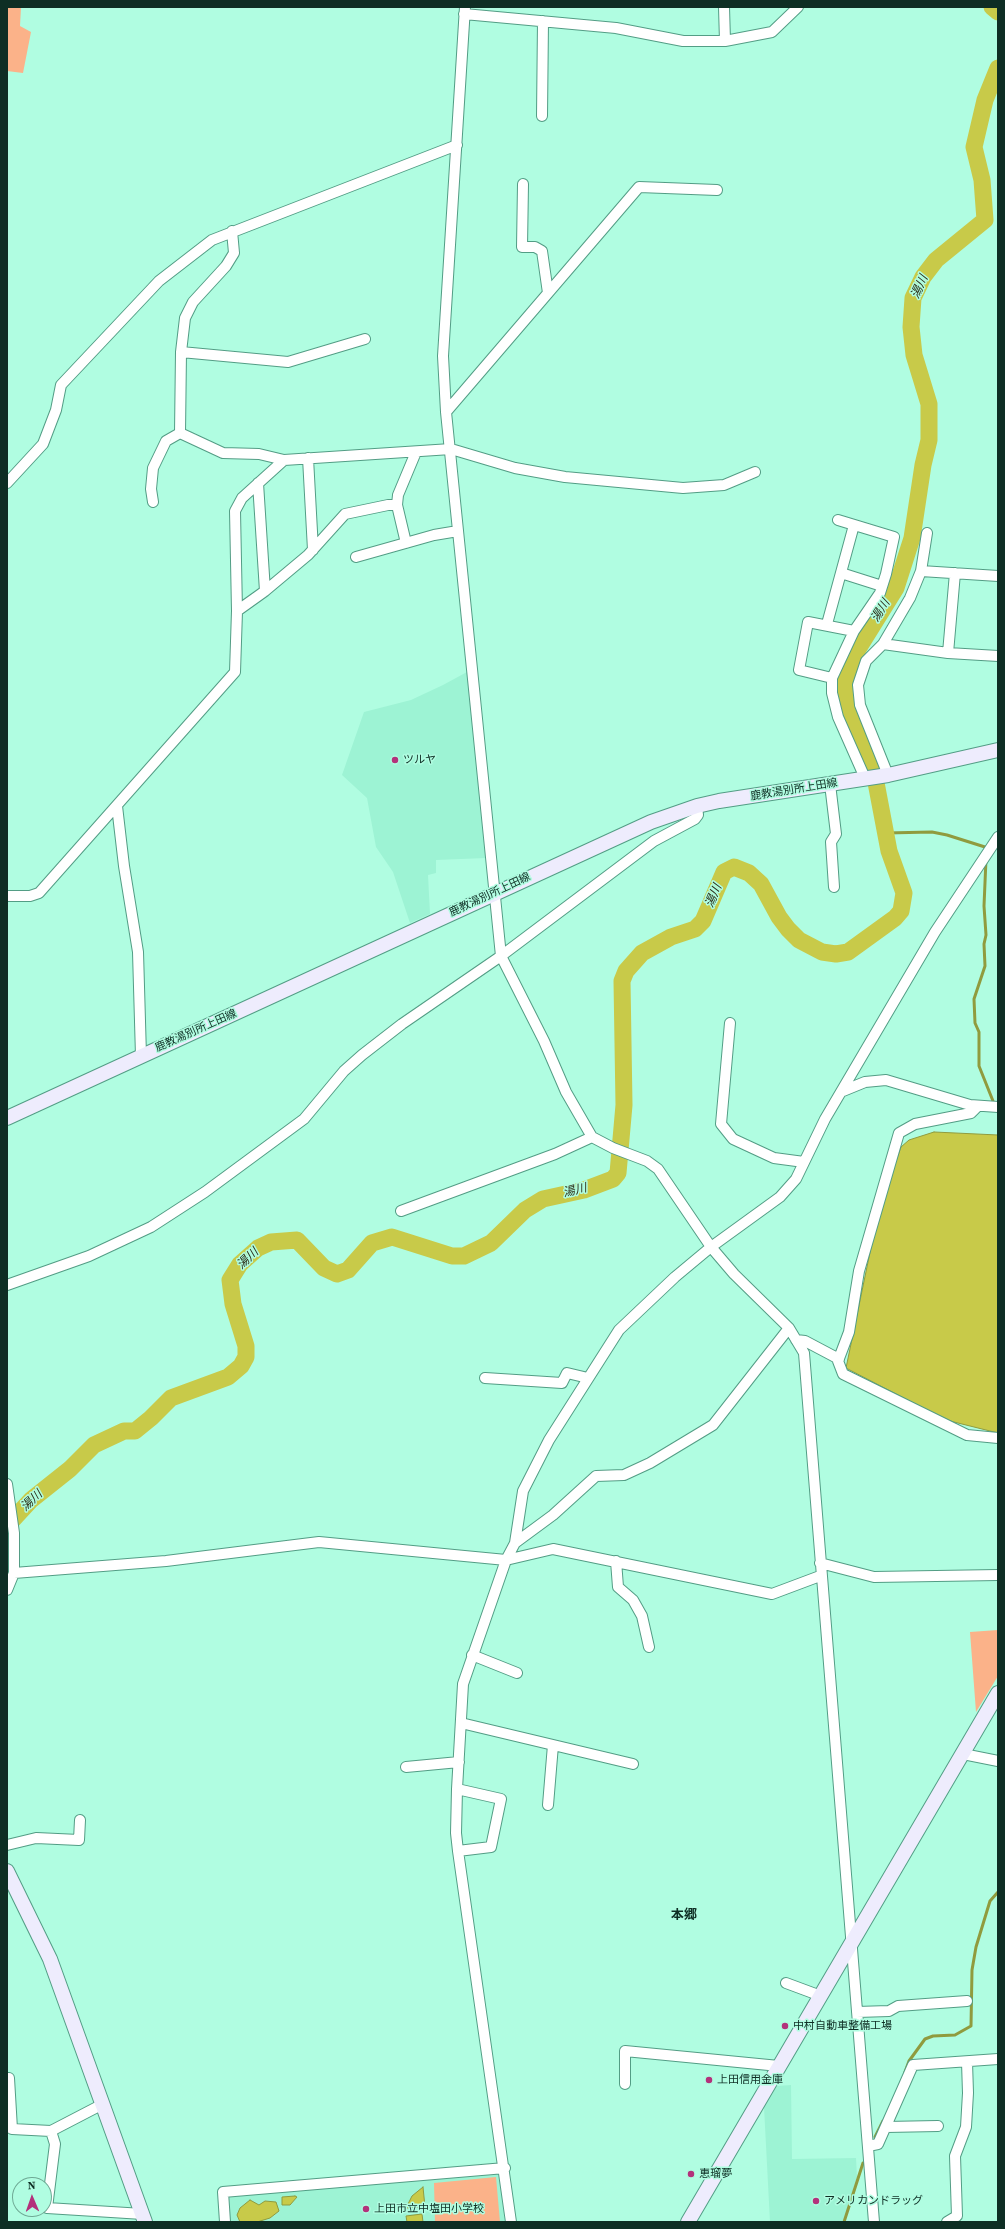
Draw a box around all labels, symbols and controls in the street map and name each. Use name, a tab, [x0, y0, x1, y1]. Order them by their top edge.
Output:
water label: 湯川	[909, 273, 931, 301]
water label: 湯川	[869, 597, 893, 625]
place label: ツルヤ	[403, 753, 436, 767]
marker: ツルヤ	[390, 755, 400, 765]
street label: 鹿教湯別所上田線	[750, 777, 838, 803]
street label: 鹿教湯別所上田線	[447, 870, 533, 920]
water label: 湯川	[703, 882, 725, 910]
street label: 鹿教湯別所上田線	[153, 1007, 239, 1055]
water label: 湯川	[562, 1181, 588, 1201]
water label: 湯川	[234, 1245, 262, 1273]
water label: 湯川	[18, 1488, 46, 1514]
district label: 本郷	[671, 1908, 697, 1924]
place label: 中村自動車整備工場	[793, 2019, 892, 2033]
marker: 中村自動車整備工場	[780, 2021, 790, 2031]
place label: 上田信用金庫	[717, 2073, 783, 2087]
marker: 上田信用金庫	[704, 2075, 714, 2085]
place label: 恵瑠夢	[699, 2167, 732, 2181]
marker: 恵瑠夢	[686, 2169, 696, 2179]
north arrow	[12, 2177, 52, 2217]
text: N	[27, 2178, 36, 2193]
place label: アメリカンドラッグ	[824, 2194, 923, 2208]
marker: アメリカンドラッグ	[811, 2196, 821, 2206]
place label: 上田市立中塩田小学校	[374, 2202, 484, 2216]
marker: 上田市立中塩田小学校	[361, 2204, 371, 2214]

